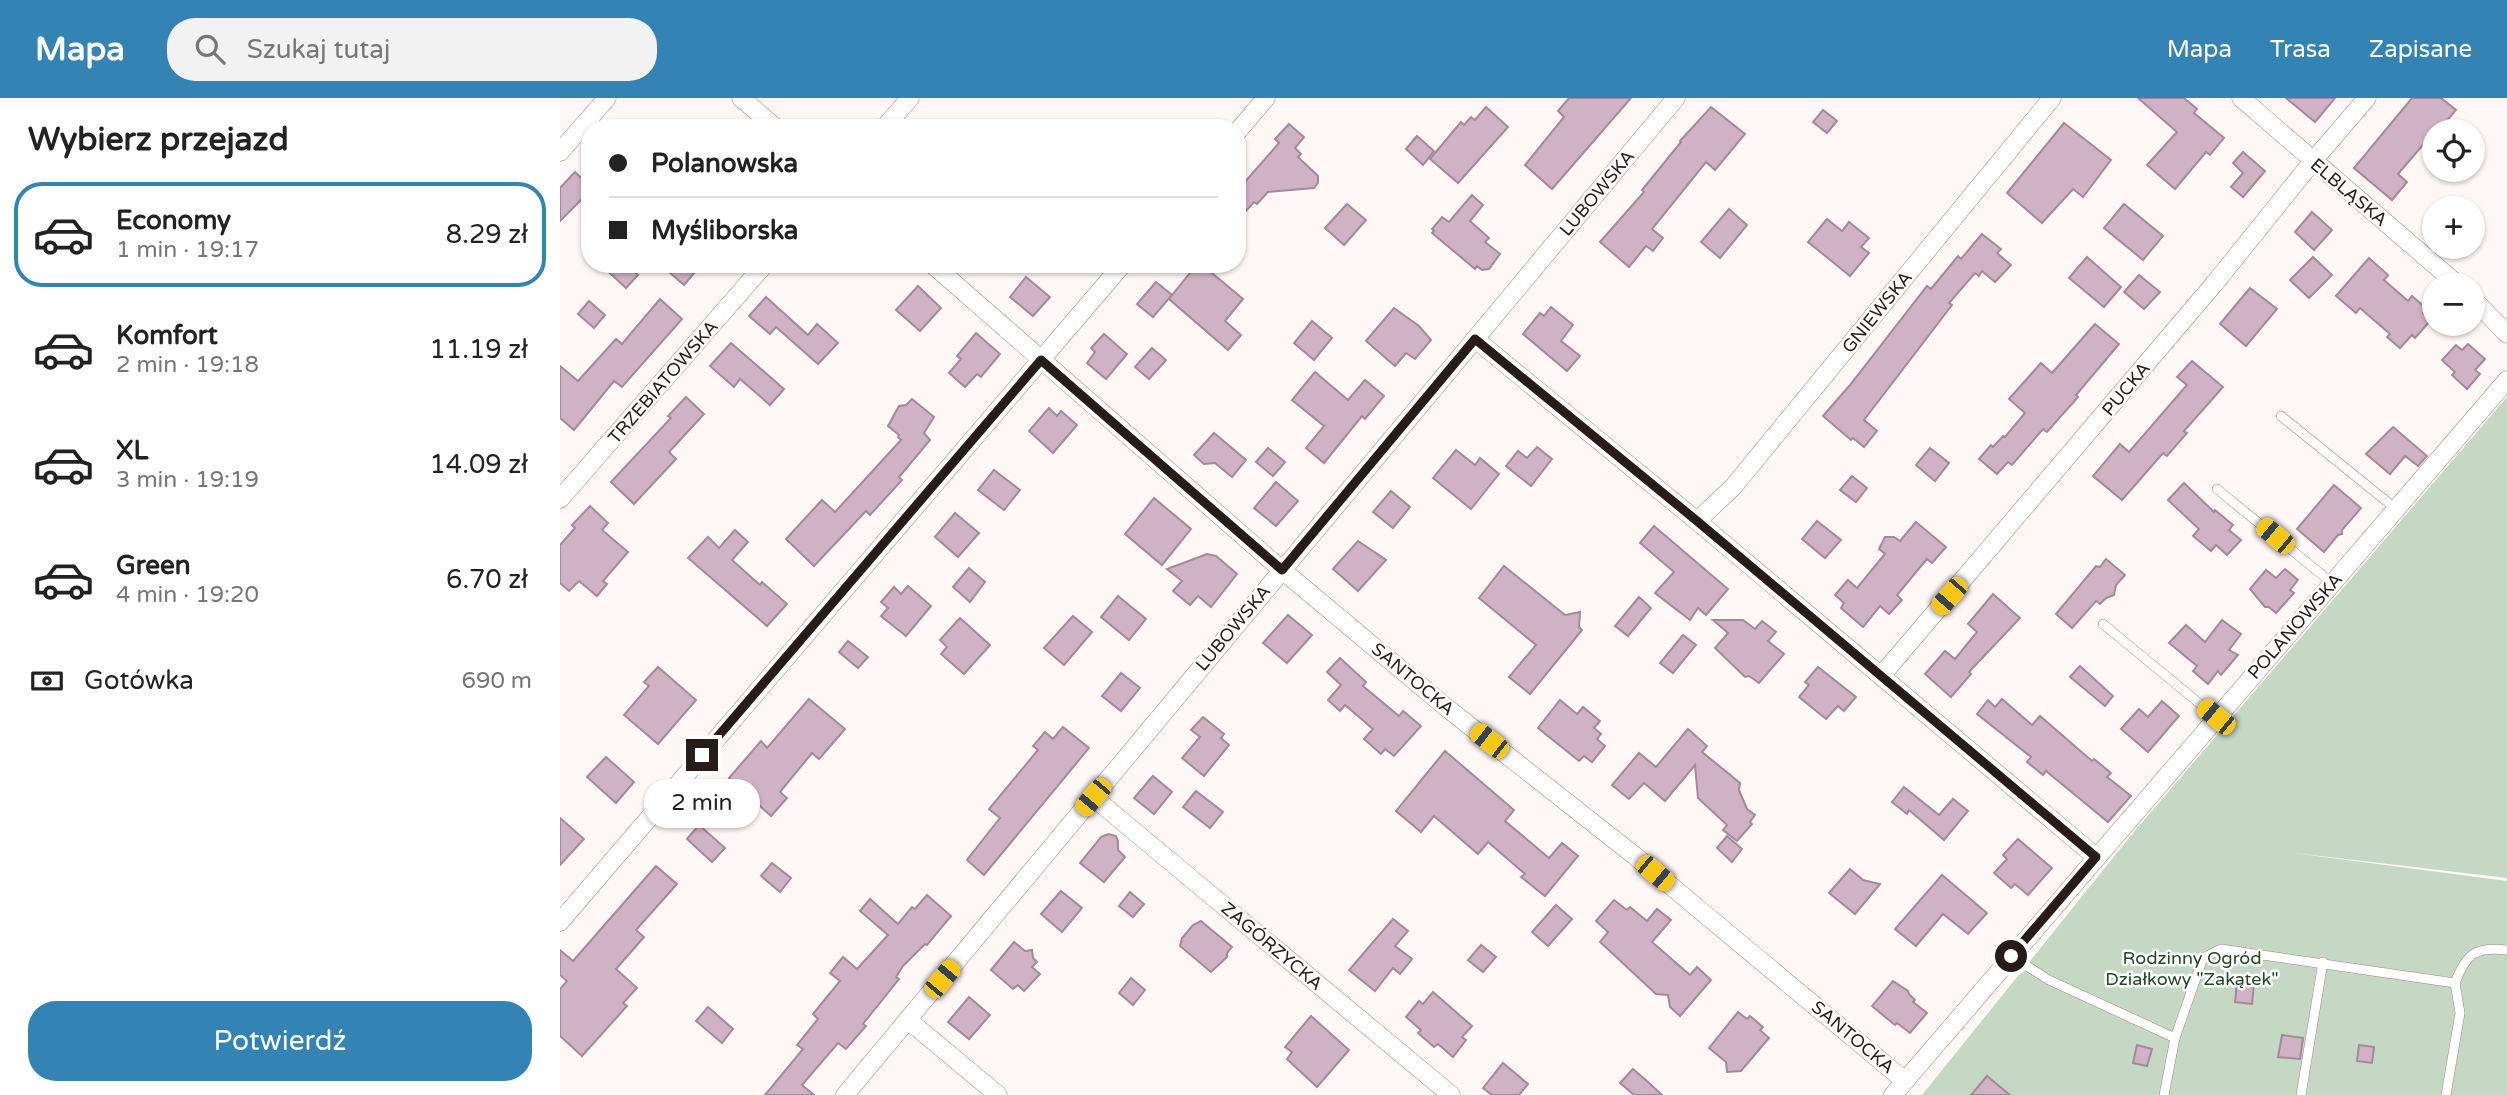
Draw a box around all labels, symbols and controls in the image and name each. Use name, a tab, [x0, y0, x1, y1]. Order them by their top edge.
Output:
search box	[167, 18, 657, 81]
text: Mapa	[35, 30, 125, 69]
icon: search	[191, 30, 229, 68]
text: Szukaj tutaj	[247, 34, 390, 65]
text: Mapa	[2167, 35, 2232, 64]
text: Trasa	[2270, 35, 2331, 64]
text: Zapisane	[2369, 35, 2472, 64]
map controls	[2422, 119, 2485, 336]
button: locate	[2422, 119, 2485, 182]
text: Wybierz przejazd	[28, 121, 289, 159]
street label: LUBOWSKA	[1555, 146, 1639, 240]
text: Polanowska	[651, 148, 798, 179]
street label: ELBLĄSKA	[2306, 153, 2392, 231]
button: +	[2422, 196, 2485, 259]
icon: car	[32, 203, 95, 266]
text: Economy	[116, 205, 231, 236]
text: Myśliborska	[651, 215, 798, 246]
text: 8.29 zł	[446, 219, 528, 250]
text: 1 min · 19:17	[116, 236, 259, 264]
street label: GNIEWSKA	[1837, 267, 1917, 357]
button: −	[2422, 273, 2485, 336]
street label: TRZEBIATOWSKA	[603, 316, 723, 448]
icon: car	[32, 318, 95, 381]
text: Komfort	[116, 320, 218, 351]
text: 11.19 zł	[429, 334, 528, 365]
text: 2 min · 19:18	[116, 351, 259, 379]
street label: PUCKA	[2097, 358, 2155, 420]
icon: car	[32, 433, 95, 496]
text: XL	[116, 435, 148, 466]
text: 14.09 zł	[429, 449, 528, 480]
text: 3 min · 19:19	[116, 466, 259, 494]
car	[2253, 514, 2298, 558]
icon: car	[32, 548, 95, 611]
text: Green	[116, 550, 191, 581]
text: 6.70 zł	[446, 564, 528, 595]
street label: POLANOWSKA	[2243, 568, 2347, 684]
car	[1928, 573, 1971, 619]
text: 4 min · 19:20	[116, 581, 259, 609]
street label: LUBOWSKA	[1191, 581, 1275, 675]
street label: SANTOCKA	[1367, 638, 1459, 720]
icon: cash	[28, 662, 66, 700]
text: Gotówka	[84, 665, 194, 696]
text: 690 m	[462, 667, 532, 695]
car	[2194, 696, 2239, 738]
car	[1466, 720, 1513, 762]
route end	[686, 739, 718, 771]
car	[1072, 774, 1115, 820]
callout: 2 min	[644, 780, 760, 828]
text: 2 min	[671, 789, 733, 817]
car	[1633, 851, 1678, 895]
street label: ZAGÓRZYCKA	[1217, 897, 1327, 995]
route start	[1995, 940, 2027, 972]
park label: Rodzinny Ogród Działkowy "Zakątek"	[2105, 947, 2279, 990]
car	[921, 956, 964, 1002]
street label: SANTOCKA	[1807, 996, 1899, 1078]
button: Potwierdź	[28, 1001, 532, 1081]

